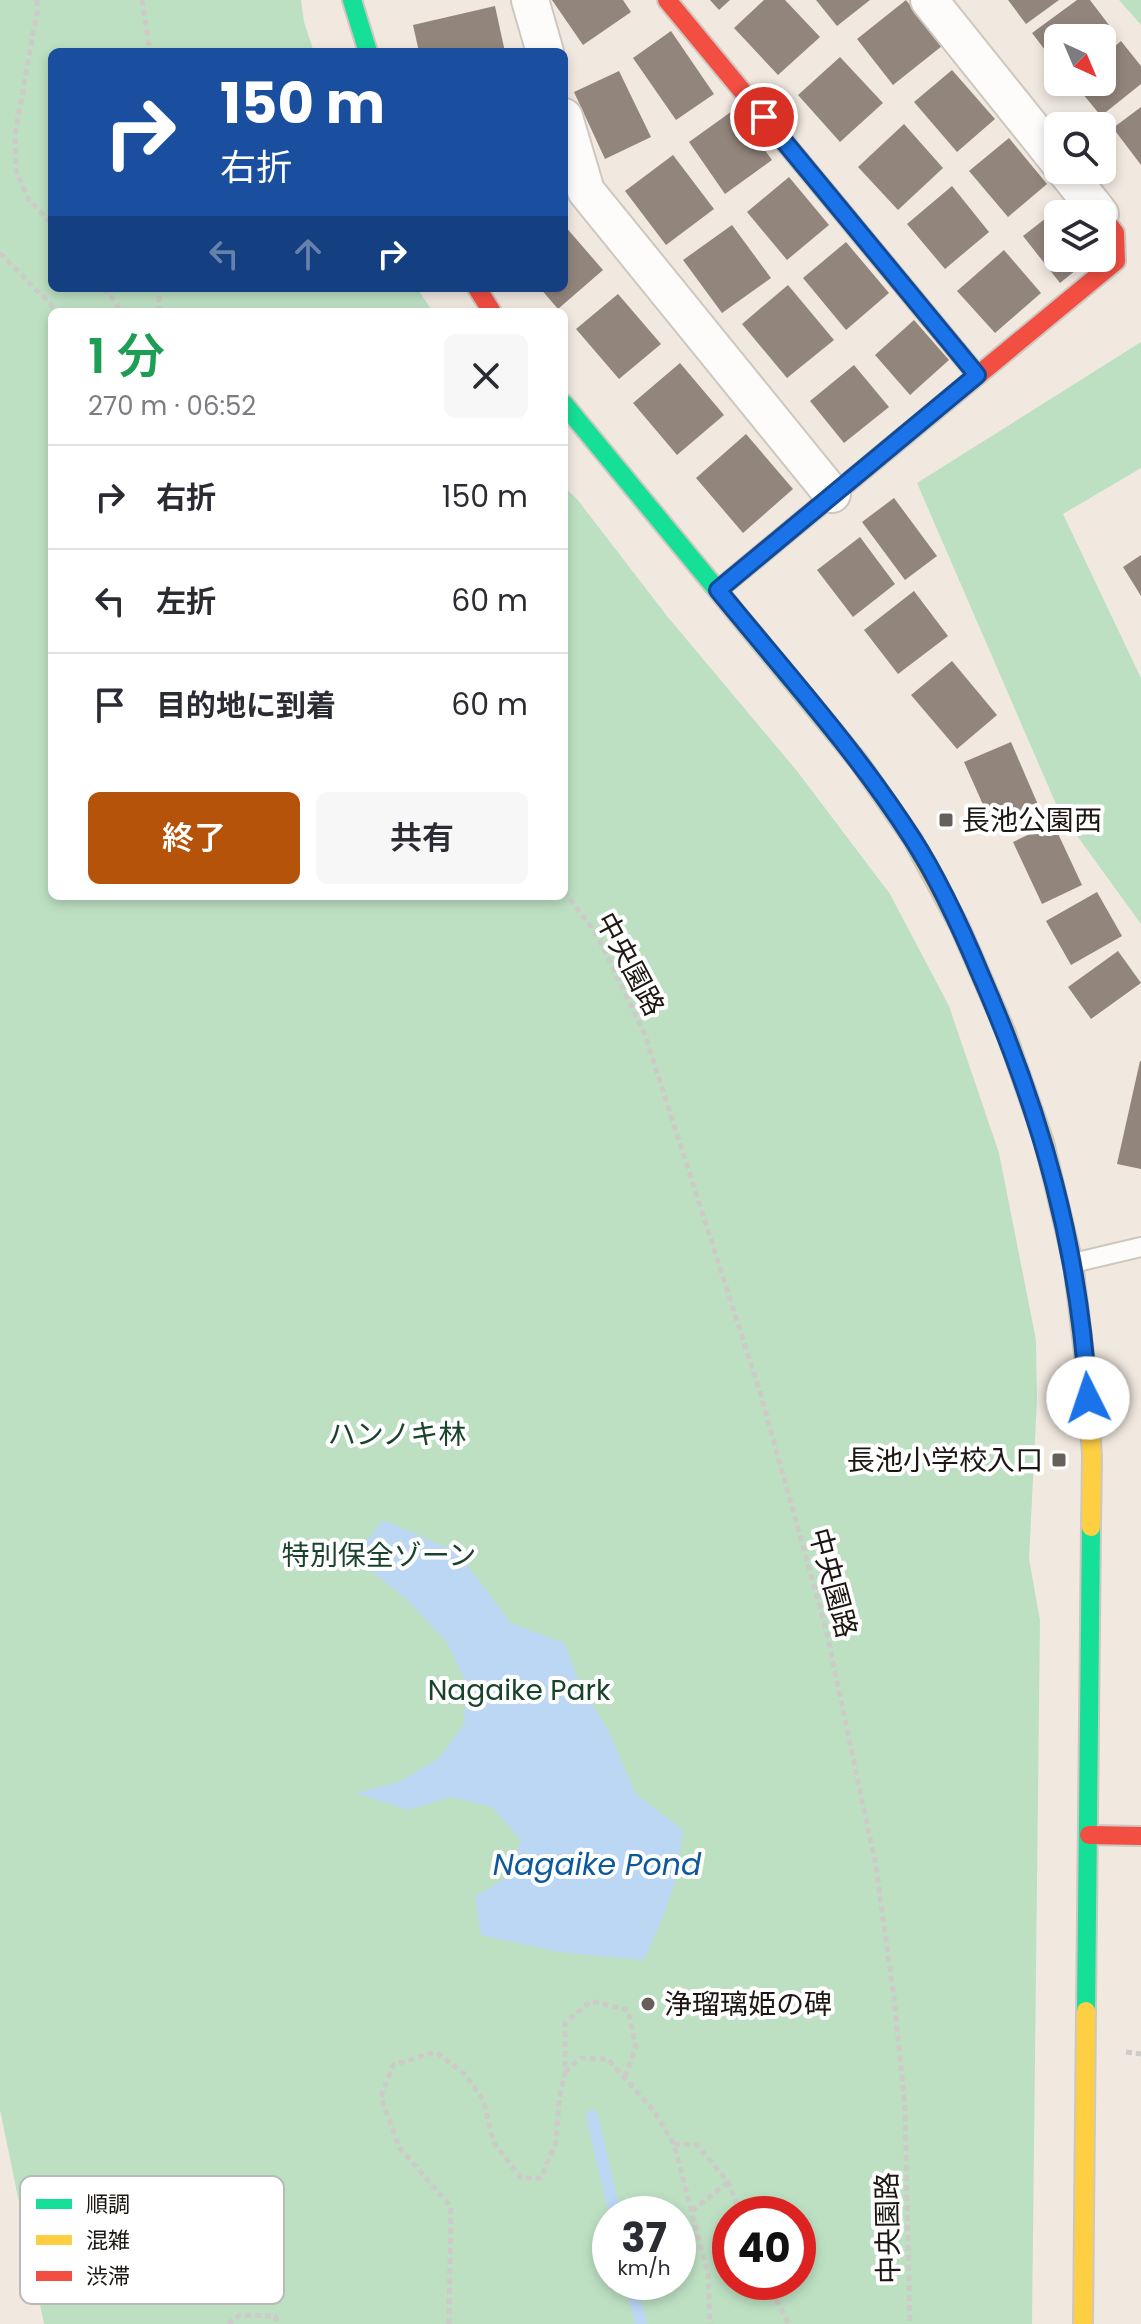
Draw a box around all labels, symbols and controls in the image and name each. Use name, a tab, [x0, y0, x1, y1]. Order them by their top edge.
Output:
north arrow	[1044, 24, 1116, 96]
map controls	[1044, 24, 1116, 272]
text: 150 m	[220, 64, 385, 143]
icon: right	[88, 80, 192, 184]
pin	[730, 83, 798, 151]
icon: arrive	[742, 95, 786, 139]
button: search	[1044, 112, 1116, 184]
text: 右折	[220, 142, 292, 193]
button: layers	[1044, 200, 1116, 272]
icon: left	[202, 232, 246, 276]
icon: ahead	[286, 232, 330, 276]
icon: right	[370, 232, 414, 276]
text: 1 分	[88, 323, 165, 390]
button: close	[444, 334, 528, 418]
text: 270 m · 06:52	[88, 388, 256, 424]
icon: right	[88, 475, 132, 519]
text: 150 m	[442, 475, 528, 518]
text: 右折	[156, 476, 216, 519]
icon: left	[88, 579, 132, 623]
text: 60 m	[451, 579, 528, 622]
text: 左折	[156, 580, 216, 623]
icon: arrive	[88, 683, 132, 727]
text: 60 m	[451, 683, 528, 726]
text: 目的地に到着	[156, 684, 336, 727]
button: 終了	[88, 792, 300, 884]
button: 共有	[316, 792, 528, 884]
place label: 長池公園西	[962, 801, 1102, 840]
marker: 長池公園西	[937, 811, 955, 829]
street label: 中央園路	[586, 905, 674, 1023]
position arrow	[1046, 1356, 1130, 1440]
park label: ハンノキ林	[328, 1415, 466, 1454]
place label: 長池小学校入口	[847, 1441, 1043, 1480]
marker: 長池小学校入口	[1050, 1451, 1068, 1469]
street label: 中央園路	[800, 1524, 866, 1642]
park label: 特別保全ゾーン	[282, 1536, 476, 1575]
park label: Nagaike Park	[428, 1671, 611, 1710]
water label: Nagaike Pond	[493, 1843, 702, 1886]
place label: 浄瑠璃姫の碑	[664, 1985, 832, 2024]
marker: 浄瑠璃姫の碑	[639, 1995, 657, 2013]
street label: 中央園路	[868, 2172, 908, 2284]
legend	[20, 2176, 284, 2304]
text: 順調	[86, 2189, 130, 2220]
speed limit sign: 40	[712, 2196, 816, 2300]
text: 37	[621, 2210, 667, 2266]
text: 混雑	[86, 2225, 130, 2256]
text: km/h	[617, 2254, 671, 2282]
text: 渋滞	[86, 2261, 130, 2292]

